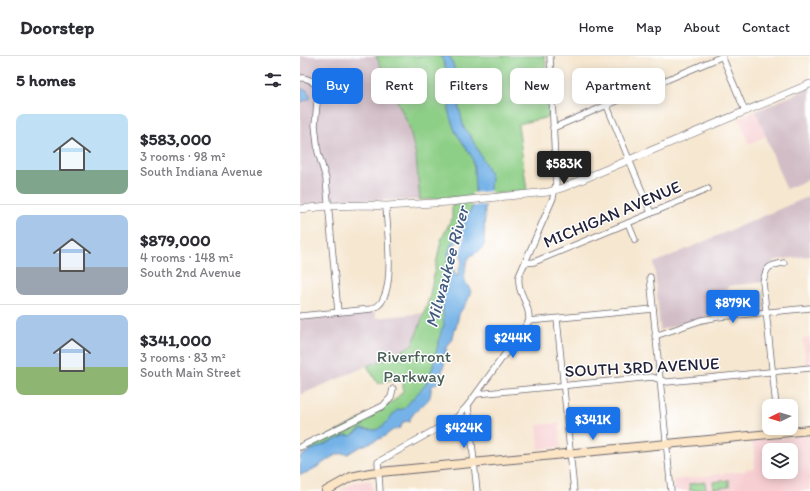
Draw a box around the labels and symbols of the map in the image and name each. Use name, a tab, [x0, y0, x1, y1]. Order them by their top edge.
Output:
pin: $583K	[536, 151, 592, 185]
street label: MICHIGAN AVENUE	[540, 176, 684, 252]
water label: Milwaukee River	[420, 202, 474, 330]
pin: $879K	[705, 290, 761, 324]
pin: $244K	[485, 325, 541, 359]
park label: Riverfront Parkway	[377, 346, 451, 386]
street label: SOUTH 3RD AVENUE	[564, 353, 720, 381]
north arrow	[762, 399, 798, 435]
pin: $341K	[565, 407, 621, 441]
pin: $424K	[436, 415, 492, 449]

